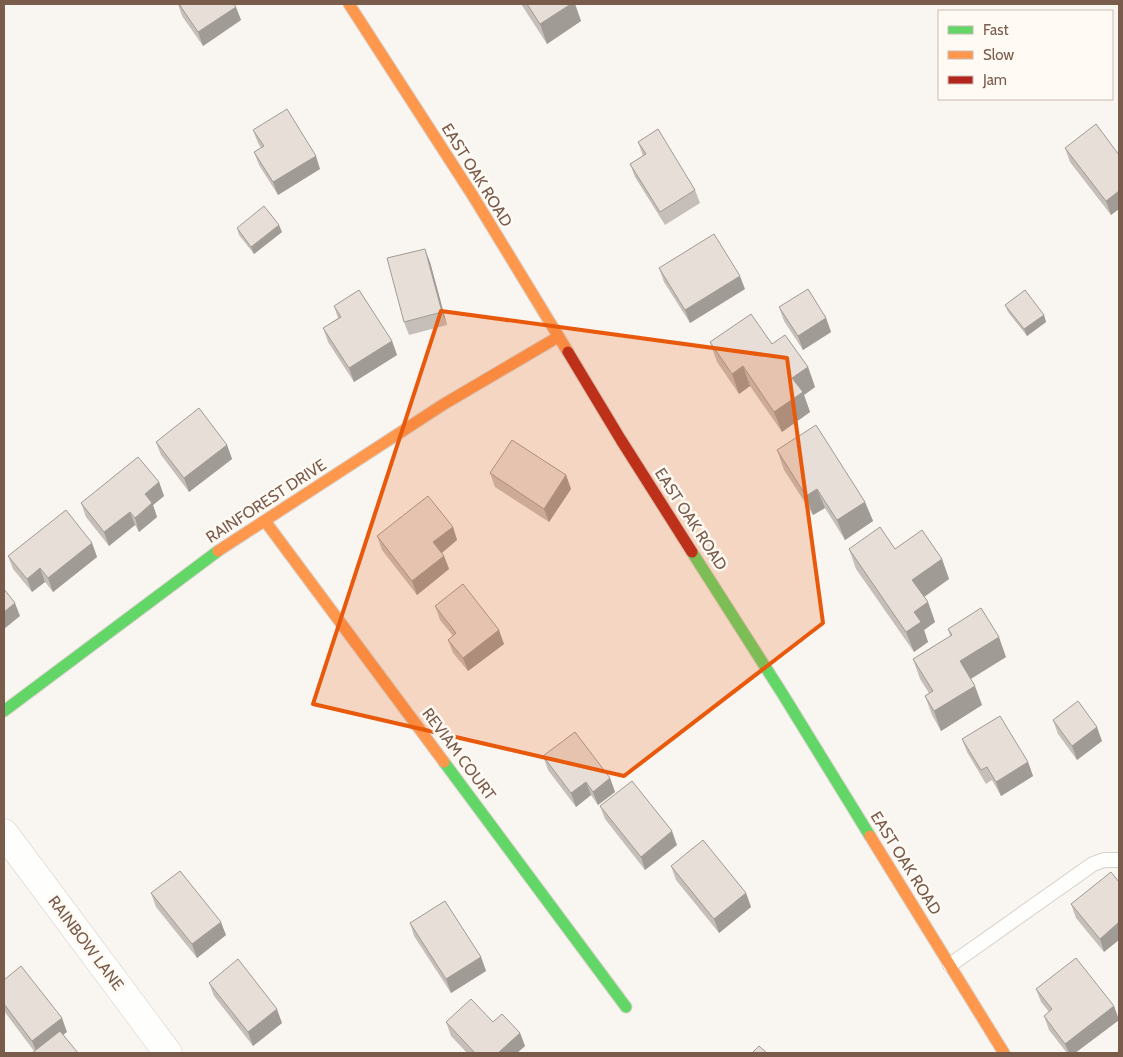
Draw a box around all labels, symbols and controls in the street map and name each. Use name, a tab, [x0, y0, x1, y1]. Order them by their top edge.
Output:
legend	[938, 10, 1113, 100]
text: Fast	[983, 21, 1008, 39]
text: Slow	[983, 46, 1014, 64]
text: Jam	[982, 71, 1007, 89]
street label: EAST OAK ROAD	[438, 120, 516, 230]
street label: RAINFOREST DRIVE	[202, 455, 330, 547]
street label: EAST OAK ROAD	[651, 464, 731, 574]
street label: REVIAM COURT	[418, 704, 500, 804]
street label: EAST OAK ROAD	[867, 808, 945, 918]
street label: RAINBOW LANE	[44, 892, 128, 994]

